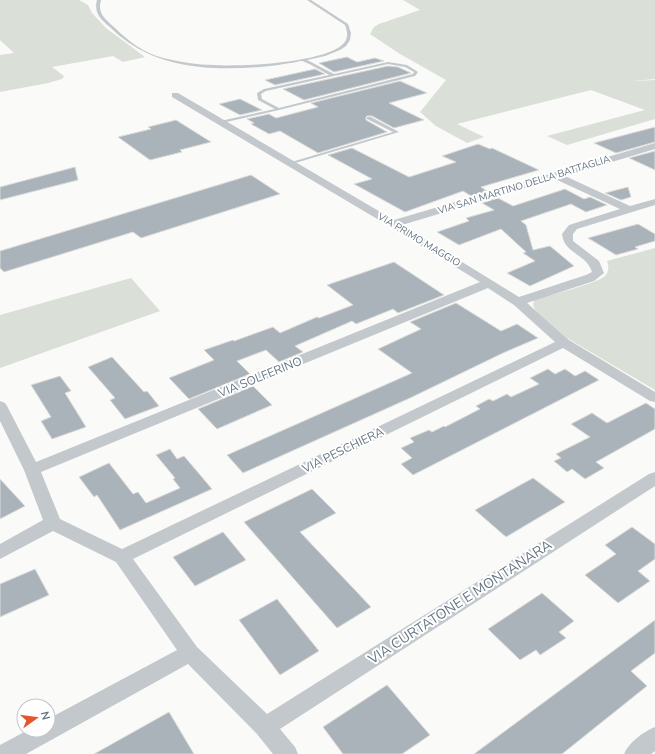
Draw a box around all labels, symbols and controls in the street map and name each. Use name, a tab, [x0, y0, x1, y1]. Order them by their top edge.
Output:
street label: VIA SAN MARTINO DELLA BATTAGLIA	[435, 152, 612, 218]
street label: VIA PRIMO MAGGIO	[374, 209, 463, 270]
street label: VIA SOLFERINO	[215, 353, 304, 401]
street label: VIA PESCHIERA	[299, 423, 387, 477]
street label: VIA CURTATONE E MONTANARA	[364, 535, 555, 669]
north arrow	[16, 698, 56, 738]
text: N	[37, 710, 53, 722]

